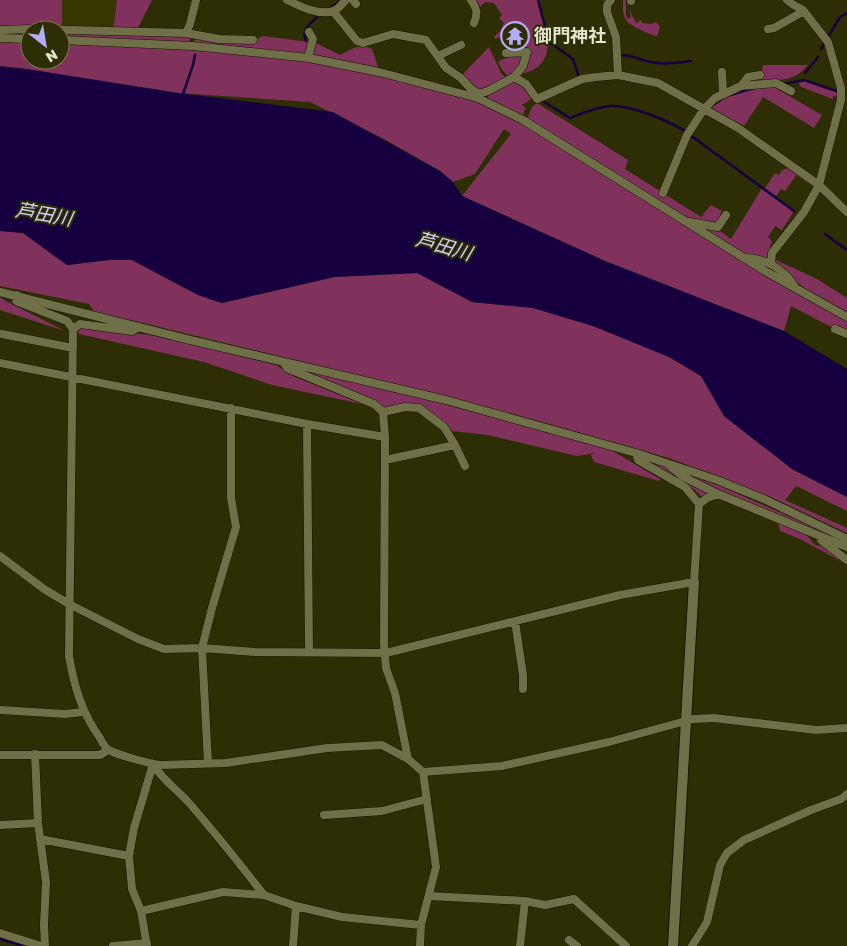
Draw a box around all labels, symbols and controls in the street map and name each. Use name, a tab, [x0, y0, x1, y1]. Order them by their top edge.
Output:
north arrow	[20, 20, 70, 70]
temple icon: 御門神社	[500, 21, 530, 51]
place label: 御門神社	[533, 24, 606, 46]
text: N	[43, 47, 61, 67]
water label: 芦田川	[14, 197, 76, 230]
water label: 芦田川	[414, 227, 477, 265]

